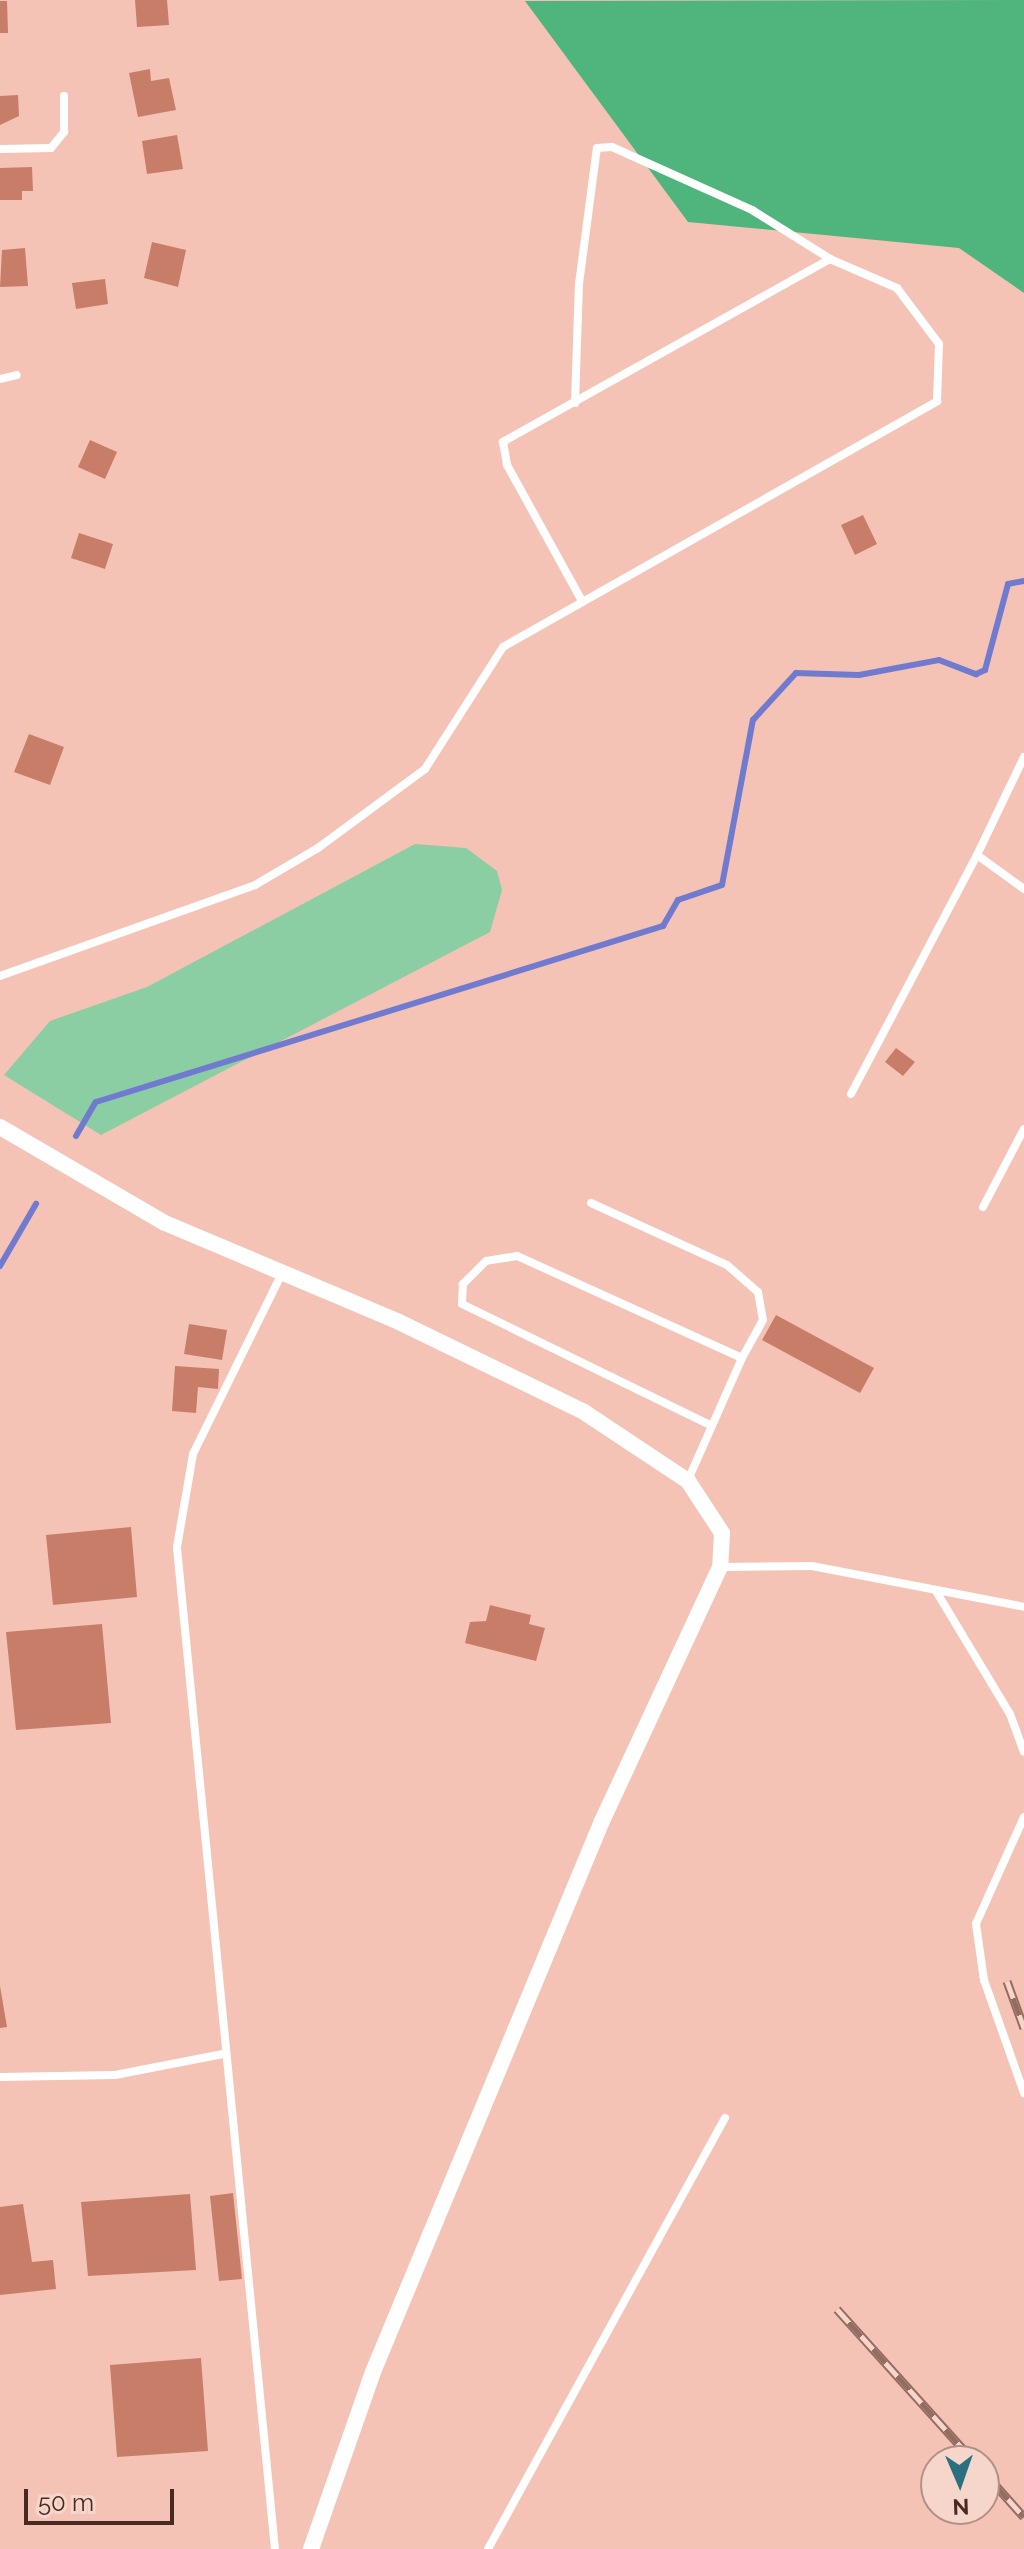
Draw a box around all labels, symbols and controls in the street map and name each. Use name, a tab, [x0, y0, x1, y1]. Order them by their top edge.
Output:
north arrow	[920, 2445, 1000, 2525]
scale bar	[28, 2473, 178, 2523]
text: 50 m	[38, 2488, 94, 2517]
text: N	[952, 2494, 970, 2520]

